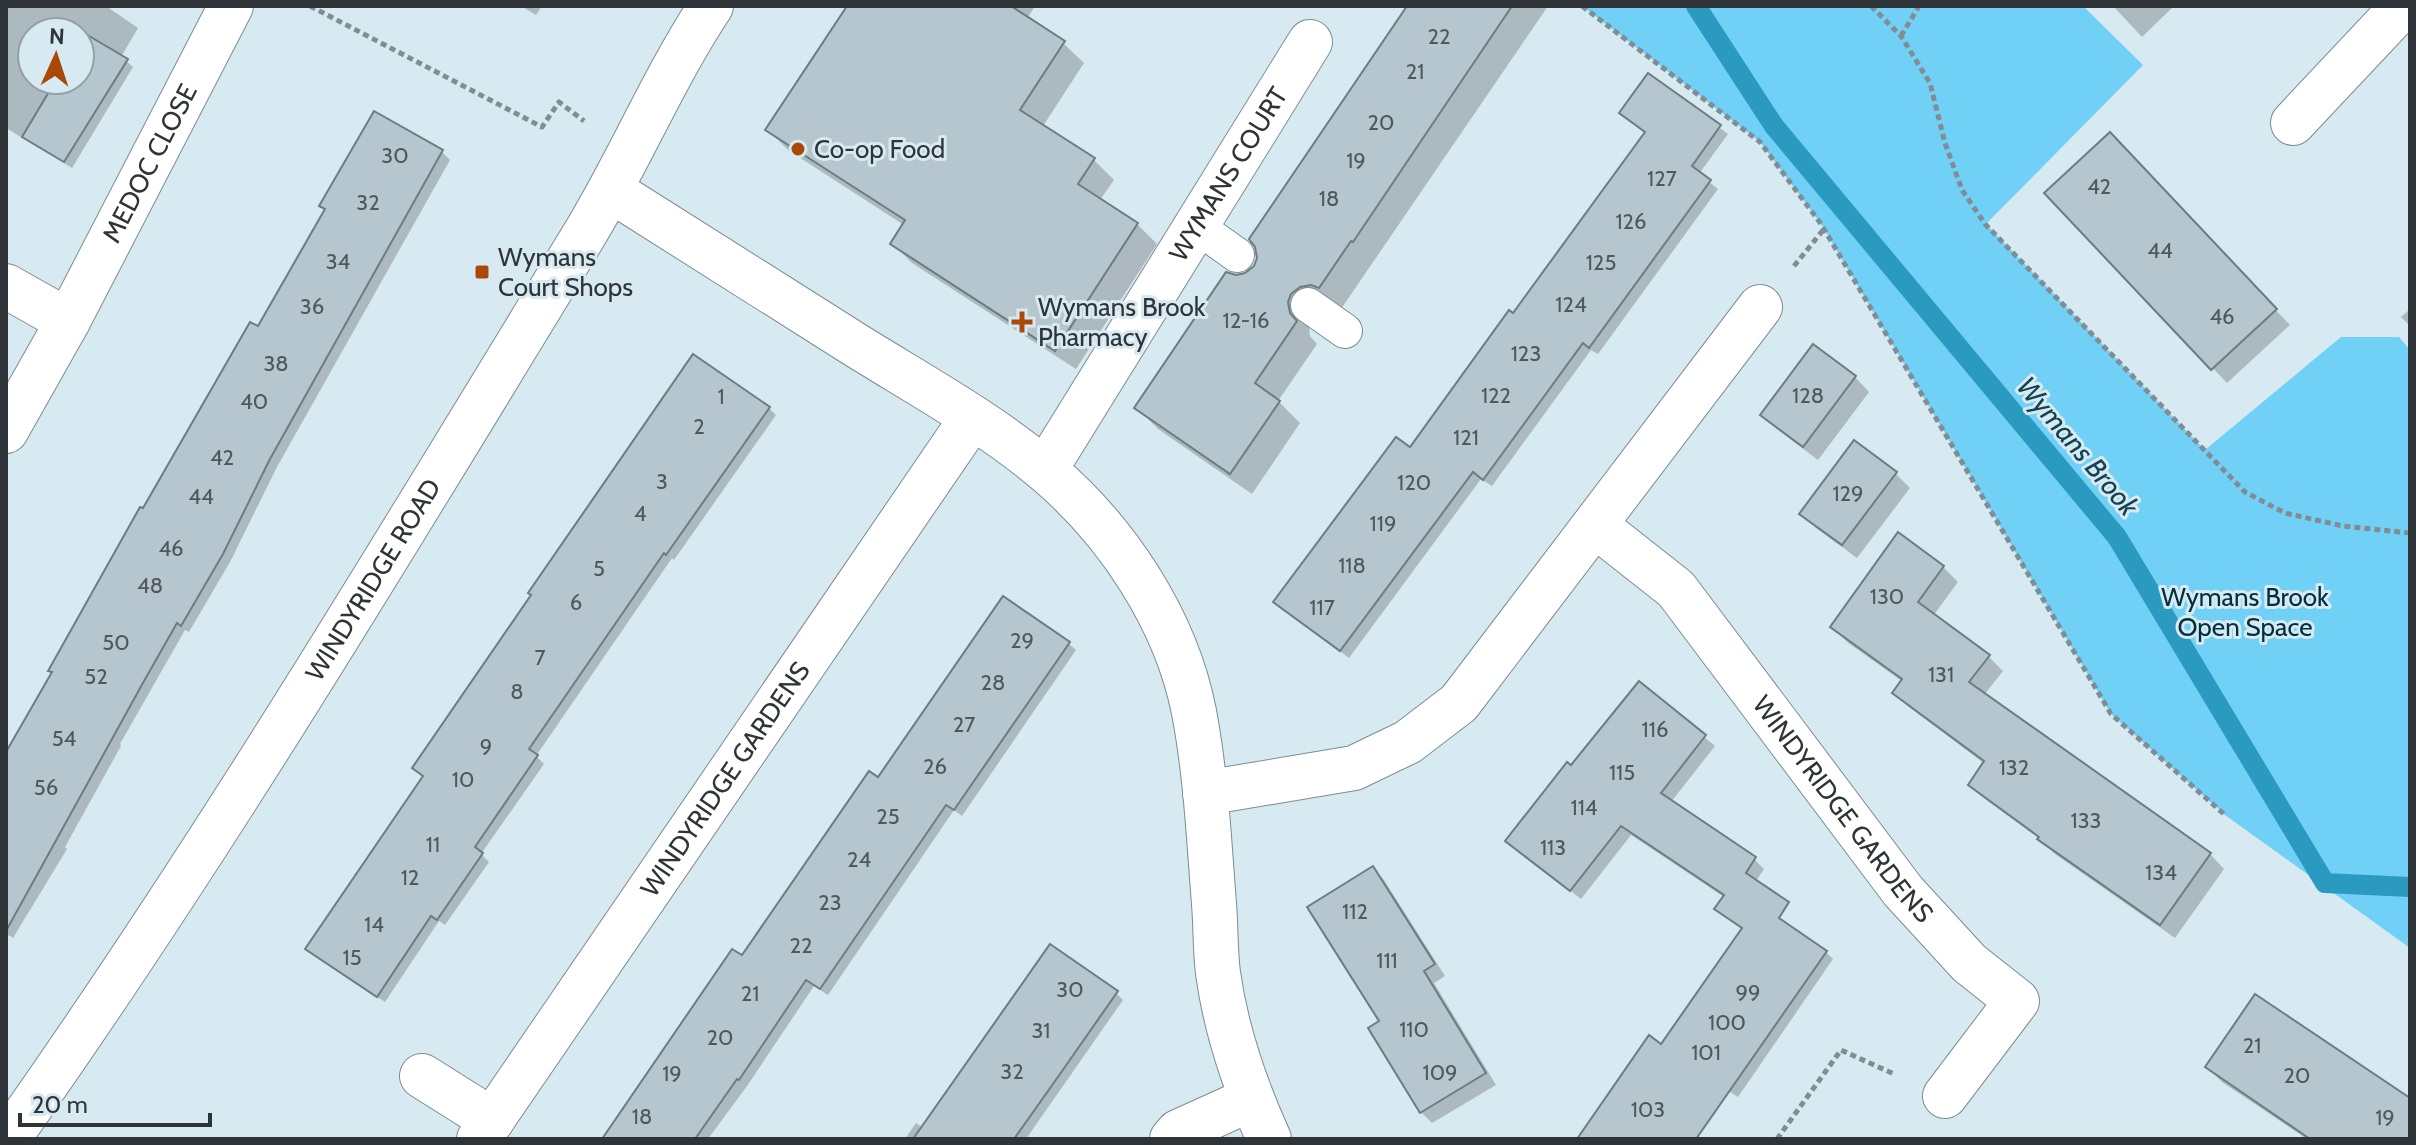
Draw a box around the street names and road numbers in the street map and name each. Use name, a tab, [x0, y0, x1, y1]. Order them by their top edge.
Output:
street label: MEDOC CLOSE	[95, 78, 204, 248]
street label: WYMANS COURT	[1162, 81, 1294, 267]
street label: WINDYRIDGE ROAD	[299, 473, 448, 687]
street label: WINDYRIDGE GARDENS	[634, 656, 817, 903]
street label: WINDYRIDGE GARDENS	[1746, 689, 1940, 929]

